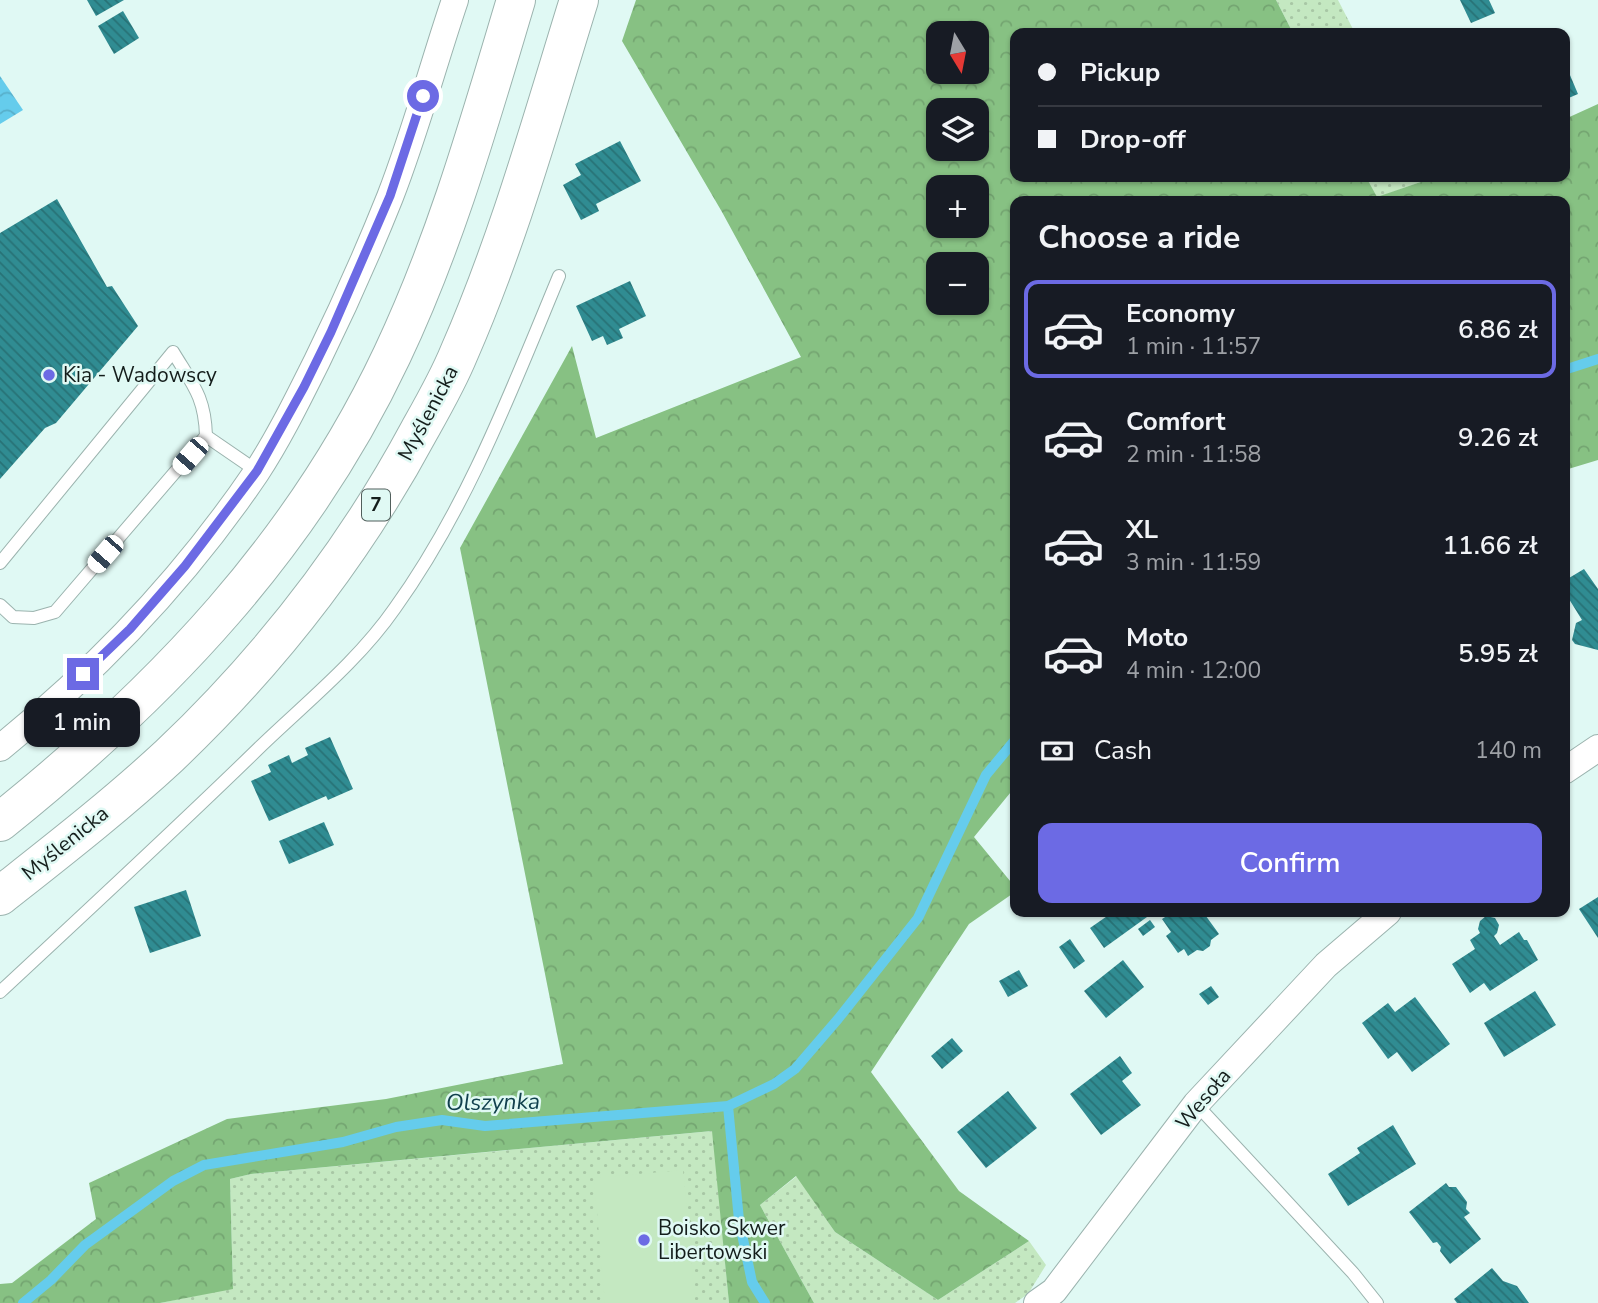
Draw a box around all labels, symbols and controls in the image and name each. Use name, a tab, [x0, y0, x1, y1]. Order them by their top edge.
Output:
north arrow	[926, 21, 989, 84]
map controls	[926, 21, 989, 315]
text: Pickup	[1080, 55, 1160, 90]
route start	[407, 80, 439, 112]
button: layers	[926, 98, 989, 161]
text: Drop-off	[1080, 122, 1186, 157]
button: +	[926, 175, 989, 238]
text: Choose a ride	[1038, 216, 1240, 259]
button: −	[926, 252, 989, 315]
text: Economy	[1126, 296, 1235, 331]
icon: car	[1042, 298, 1105, 361]
text: 6.86 zł	[1458, 312, 1538, 347]
text: 1 min · 11:57	[1126, 331, 1261, 362]
place label: Kia - Wadowscy	[63, 361, 217, 389]
street label: Myślenicka	[391, 361, 465, 465]
marker: Kia - Wadowscy	[41, 367, 57, 383]
text: Comfort	[1126, 404, 1226, 439]
icon: car	[1042, 406, 1105, 469]
text: 9.26 zł	[1458, 420, 1538, 455]
car	[169, 433, 212, 479]
text: 2 min · 11:58	[1126, 439, 1261, 470]
road number: 7	[362, 490, 390, 520]
text: XL	[1126, 512, 1158, 547]
icon: car	[1042, 514, 1105, 577]
text: 11.66 zł	[1442, 528, 1538, 563]
car	[84, 531, 127, 577]
text: 3 min · 11:59	[1126, 547, 1261, 578]
text: Moto	[1126, 620, 1188, 655]
icon: car	[1042, 622, 1105, 685]
text: 5.95 zł	[1458, 636, 1538, 671]
text: 4 min · 12:00	[1126, 655, 1261, 686]
route end	[67, 658, 99, 690]
callout: 1 min	[25, 698, 141, 748]
text: 1 min	[53, 707, 111, 738]
icon: cash	[1038, 732, 1076, 770]
text: Cash	[1094, 733, 1152, 768]
text: 140 m	[1475, 735, 1542, 766]
street label: Myślenicka	[16, 799, 114, 887]
button: Confirm	[1038, 823, 1542, 903]
street label: Wesoła	[1169, 1062, 1237, 1136]
water label: Olszynka	[446, 1086, 540, 1118]
place label: Boisko Skwer Libertowski	[658, 1214, 786, 1266]
marker: Boisko Skwer Libertowski	[636, 1232, 652, 1248]

